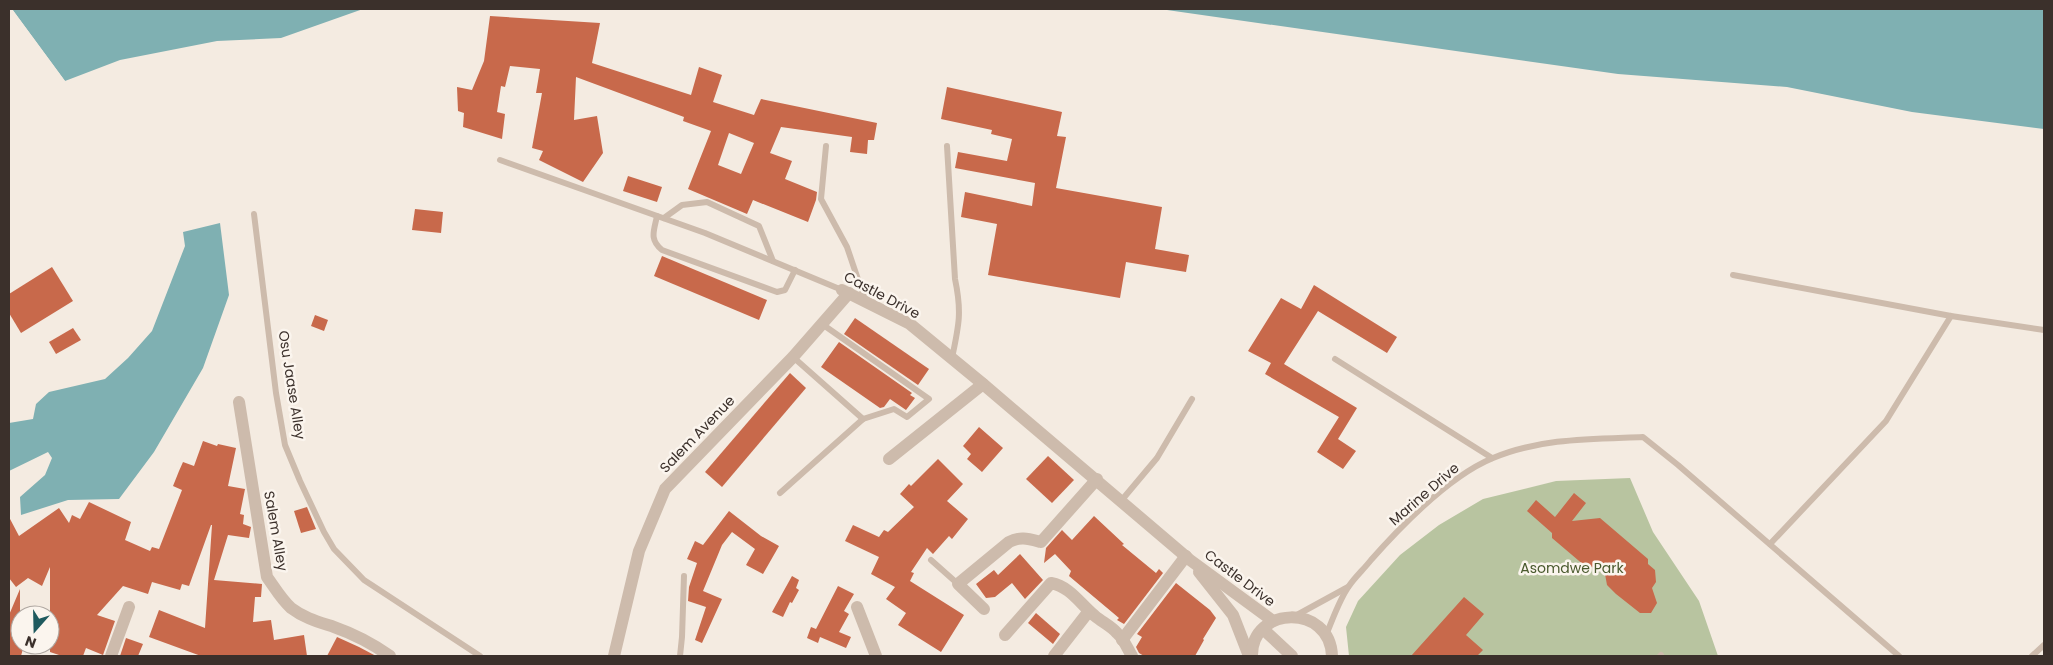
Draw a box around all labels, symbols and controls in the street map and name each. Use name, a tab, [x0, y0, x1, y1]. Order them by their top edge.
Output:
street label: Castle Drive	[840, 267, 924, 324]
street label: Osu Jaase Alley	[274, 329, 310, 441]
street label: Salem Avenue	[655, 391, 739, 477]
street label: Marine Drive	[1385, 458, 1463, 530]
street label: Salem Alley	[259, 489, 293, 573]
street label: Castle Drive	[1201, 545, 1280, 611]
park label: Asomdwe Park	[1520, 558, 1625, 578]
north arrow	[10, 605, 60, 655]
text: N	[22, 631, 39, 653]

